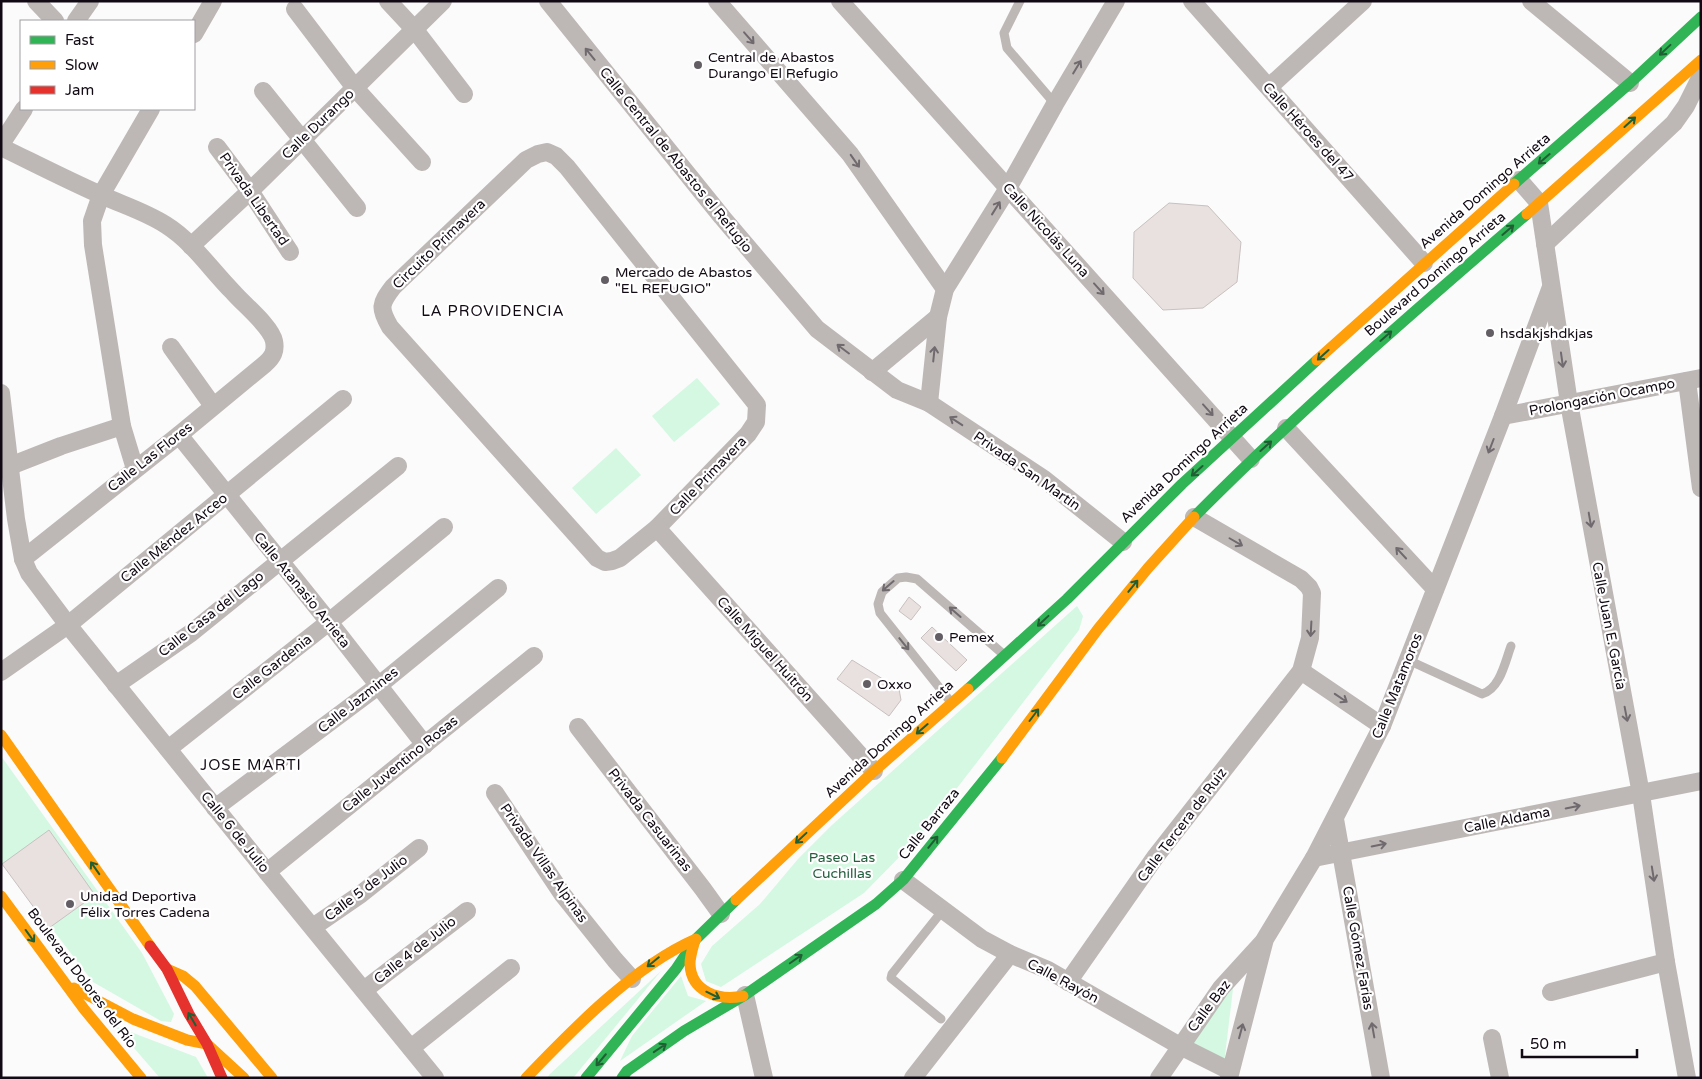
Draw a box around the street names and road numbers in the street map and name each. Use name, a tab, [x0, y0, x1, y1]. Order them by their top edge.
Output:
street label: Calle Central de Abastos el Refugio	[596, 64, 756, 256]
street label: Calle Héroes del 47	[1259, 79, 1357, 185]
street label: Calle Durango	[278, 85, 358, 163]
street label: Avenida Domingo Arrieta	[1416, 130, 1554, 252]
street label: Privada Libertad	[216, 149, 292, 249]
street label: Calle Nicolás Luna	[999, 179, 1093, 281]
street label: Circuito Primavera	[389, 195, 489, 293]
street label: Boulevard Domingo Arrieta	[1361, 208, 1509, 340]
street label: Prolongación Ocampo	[1528, 374, 1676, 420]
street label: Avenida Domingo Arrieta	[1117, 400, 1251, 526]
street label: Calle Las Flores	[104, 419, 196, 495]
street label: Privada San Martín	[970, 428, 1084, 514]
street label: Calle Primavera	[666, 433, 750, 519]
street label: Calle Méndez Arceo	[117, 490, 231, 586]
street label: Calle Atanasio Arrieta	[250, 529, 354, 651]
street label: Calle Juan E. García	[1588, 561, 1630, 691]
street label: Calle Casa del Lago	[155, 568, 267, 660]
street label: Calle Miguel Huitrón	[713, 593, 817, 705]
street label: Calle Matamoros	[1368, 630, 1426, 741]
street label: Calle Gardenia	[229, 631, 315, 703]
street label: Calle Jazmines	[315, 663, 402, 737]
street label: Avenida Domingo Arrieta	[821, 677, 957, 801]
street label: Calle Juventino Rosas	[339, 712, 462, 816]
street label: Privada Casuarinas	[604, 765, 696, 875]
street label: Calle Tercera de Ruiz	[1134, 765, 1230, 885]
street label: Calle Barraza	[895, 785, 963, 863]
street label: Calle 6 de Julio	[197, 788, 273, 876]
street label: Privada Villas Alpinas	[497, 800, 592, 926]
street label: Calle Aldama	[1462, 803, 1552, 837]
street label: Calle 5 de Julio	[321, 851, 411, 925]
street label: Calle Gómez Farías	[1339, 885, 1377, 1011]
street label: Boulevard Dolores del Río	[24, 905, 140, 1051]
street label: Calle 4 de Julio	[371, 913, 459, 987]
street label: Calle Rayón	[1024, 955, 1102, 1007]
street label: Calle Baz	[1184, 977, 1234, 1035]

